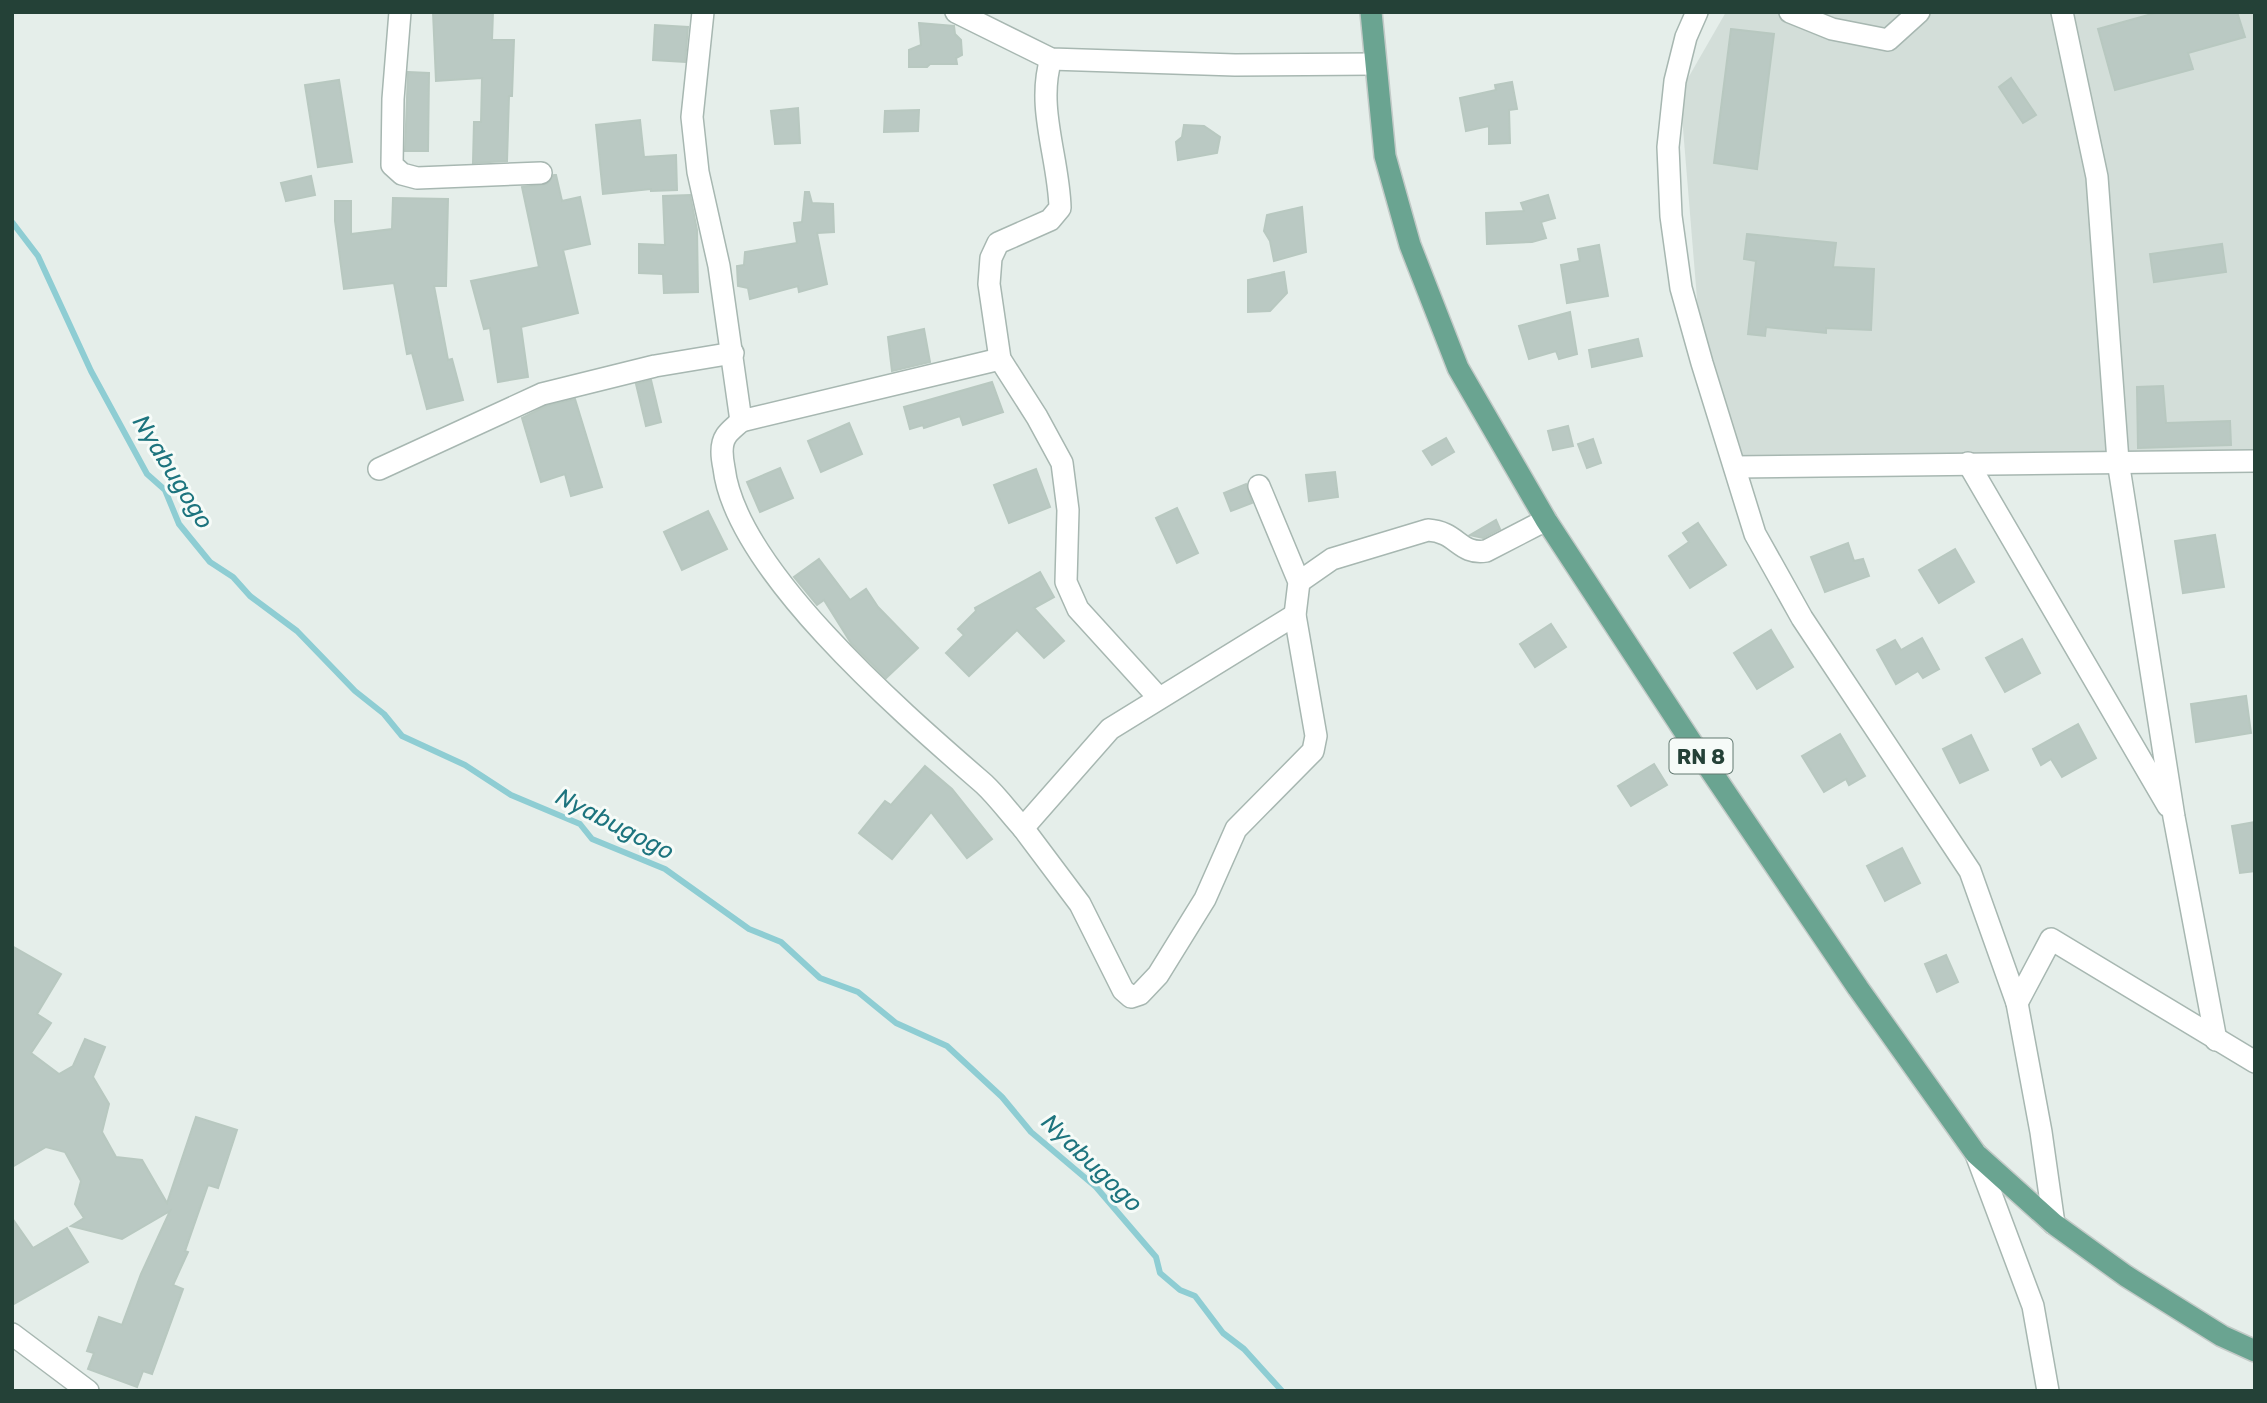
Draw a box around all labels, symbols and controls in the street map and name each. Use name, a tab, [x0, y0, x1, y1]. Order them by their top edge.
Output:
water label: Nyabugogo	[127, 410, 219, 534]
road number: RN 8	[1670, 738, 1732, 774]
water label: Nyabugogo	[551, 782, 679, 866]
water label: Nyabugogo	[1036, 1108, 1148, 1218]

